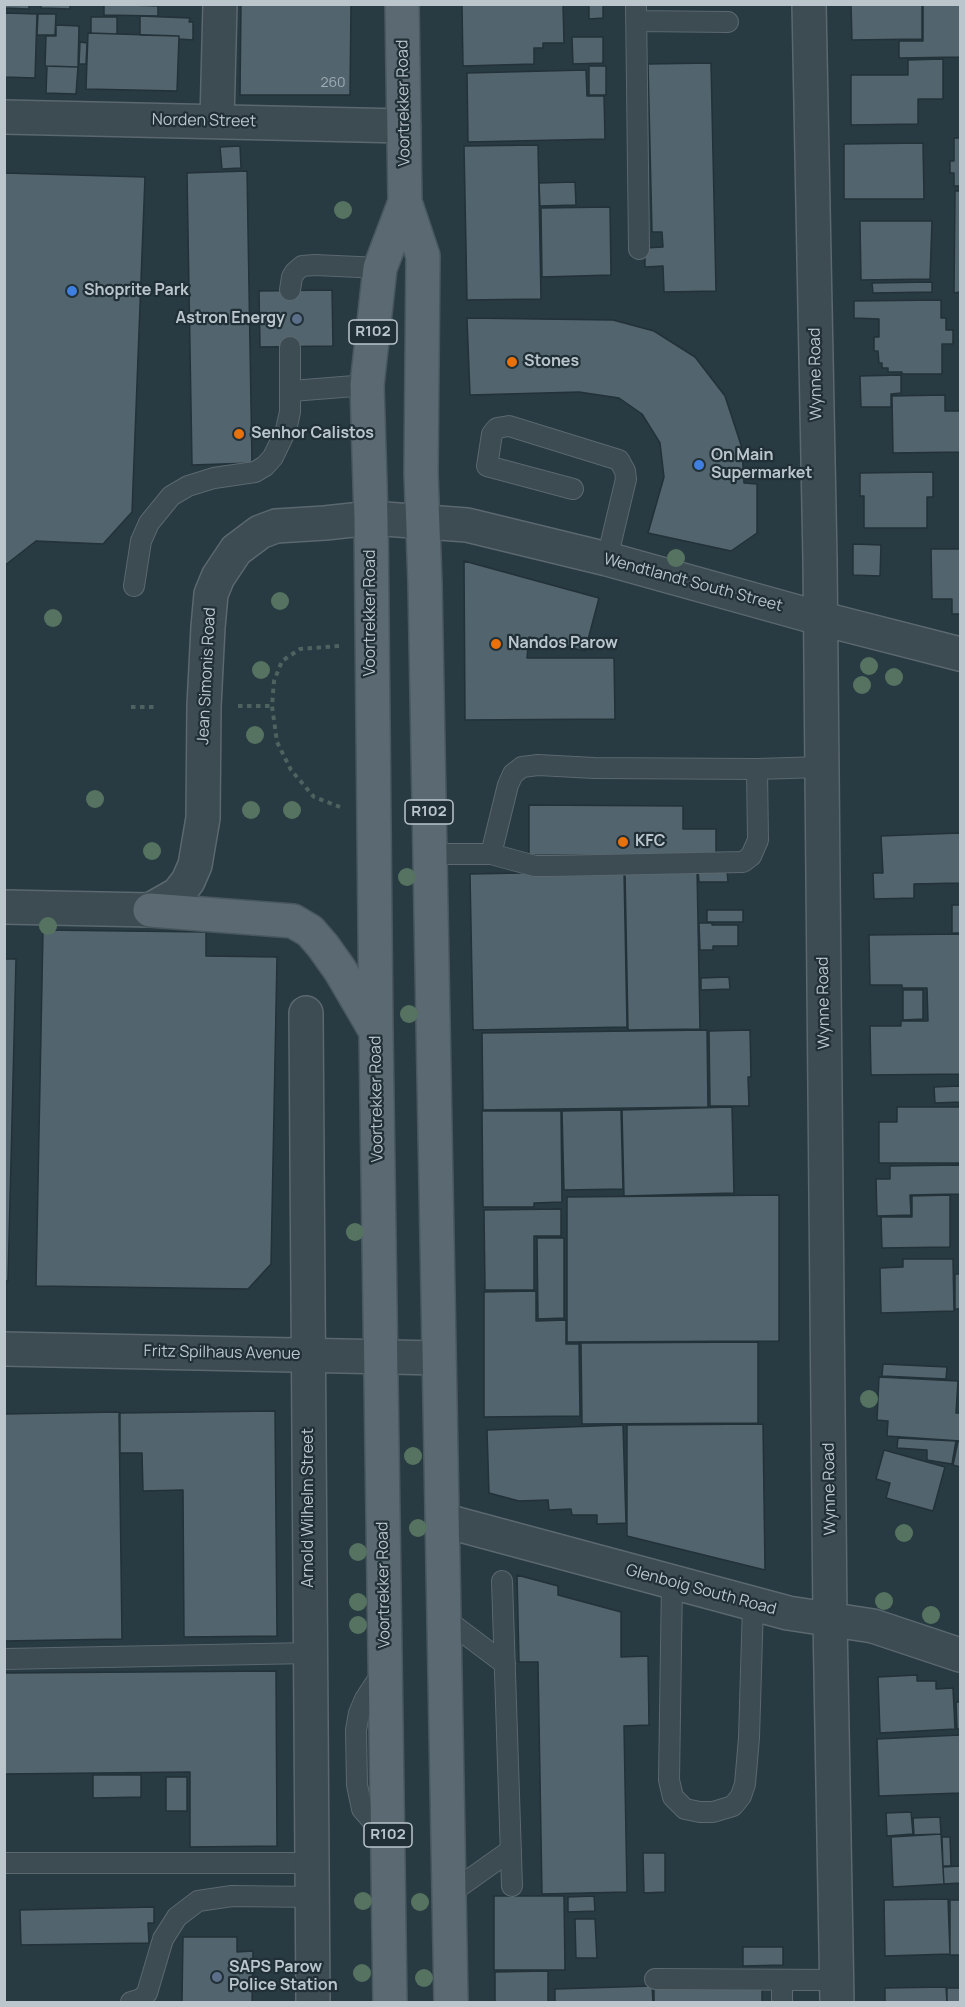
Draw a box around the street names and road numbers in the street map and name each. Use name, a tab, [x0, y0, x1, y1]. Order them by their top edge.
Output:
street label: Voortrekker Road	[393, 39, 415, 167]
street label: Norden Street	[152, 110, 256, 132]
road number: R102	[349, 320, 397, 344]
street label: Wynne Road	[806, 327, 826, 421]
street label: Voortrekker Road	[361, 550, 381, 676]
street label: Wendtlandt South Street	[601, 550, 785, 616]
street label: Jean Simonis Road	[194, 607, 220, 745]
road number: R102	[405, 800, 453, 824]
street label: Wynne Road	[814, 956, 834, 1050]
street label: Voortrekker Road	[366, 1035, 388, 1163]
street label: Fritz Spilhaus Avenue	[143, 1342, 301, 1364]
street label: Arnold Wilhelm Street	[299, 1428, 319, 1588]
street label: Wynne Road	[820, 1442, 840, 1536]
street label: Voortrekker Road	[373, 1521, 395, 1649]
street label: Glenboig South Road	[624, 1561, 778, 1619]
road number: R102	[364, 1823, 412, 1847]

